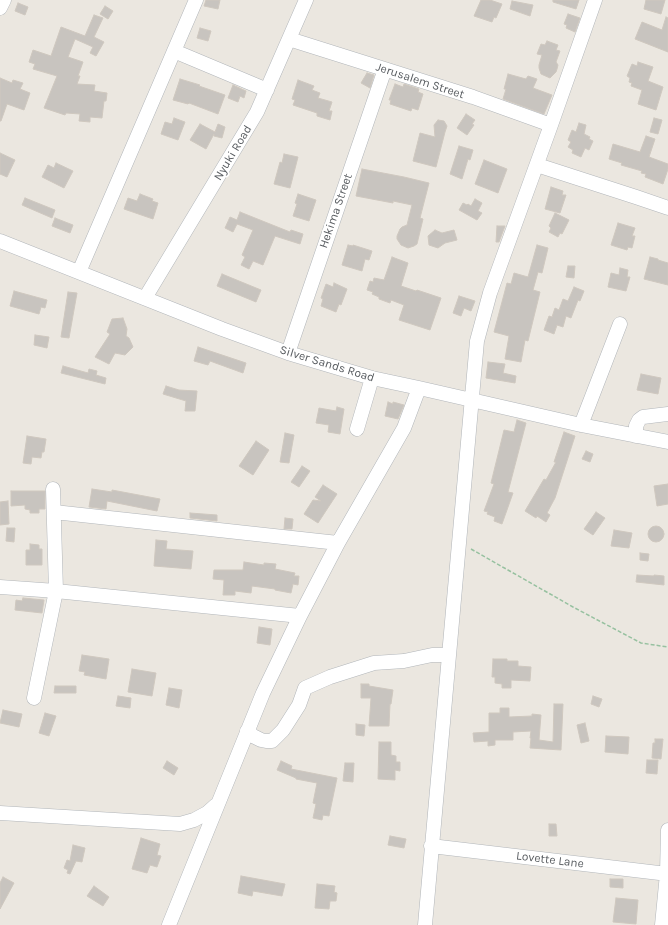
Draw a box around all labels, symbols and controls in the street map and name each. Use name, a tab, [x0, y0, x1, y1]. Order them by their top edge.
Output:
street label: Jerusalem Street	[374, 60, 466, 102]
street label: Nyuki Road	[211, 123, 255, 183]
street label: Hekima Street	[316, 172, 356, 250]
street label: Silver Sands Road	[278, 343, 376, 385]
street label: Lovette Lane	[515, 849, 585, 871]

